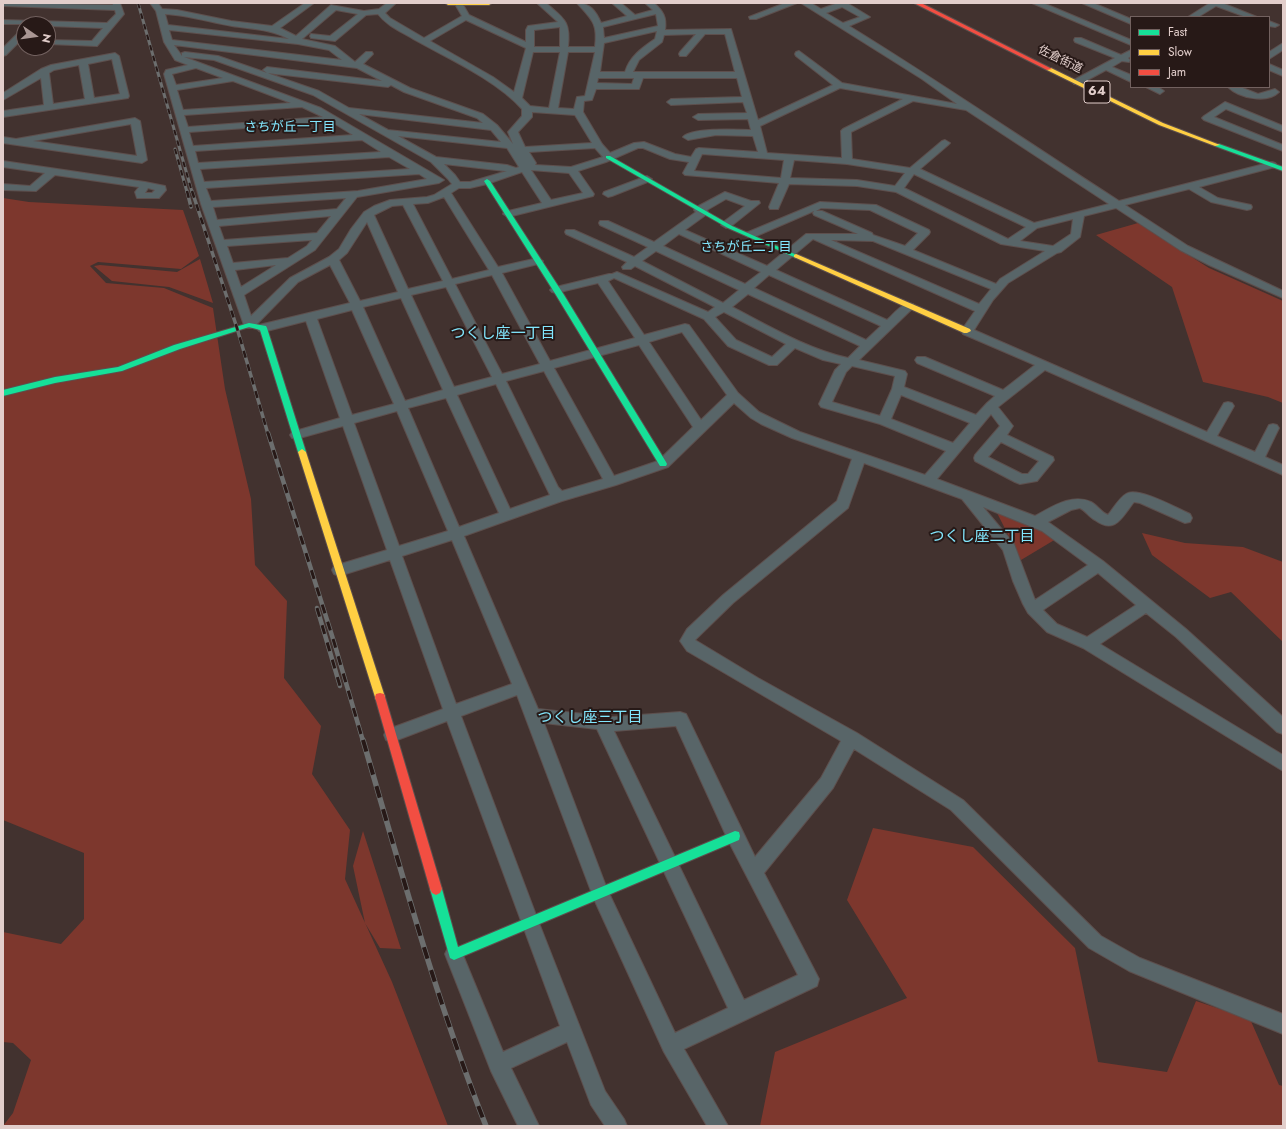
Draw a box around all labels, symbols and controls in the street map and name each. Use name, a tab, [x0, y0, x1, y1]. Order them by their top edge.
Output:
north arrow	[16, 16, 56, 56]
legend	[1130, 16, 1270, 88]
text: Fast	[1168, 23, 1187, 41]
text: N	[38, 32, 55, 45]
street label: 佐倉街道	[1035, 43, 1085, 77]
text: Slow	[1168, 43, 1192, 61]
text: Jam	[1168, 63, 1186, 81]
road number: 64	[1084, 81, 1110, 103]
district label: さちが丘一丁目	[245, 120, 335, 136]
district label: さちが丘二丁目	[701, 240, 791, 256]
district label: つくし座一丁目	[451, 325, 555, 343]
district label: つくし座二丁目	[930, 528, 1034, 546]
district label: つくし座三丁目	[538, 709, 642, 727]

